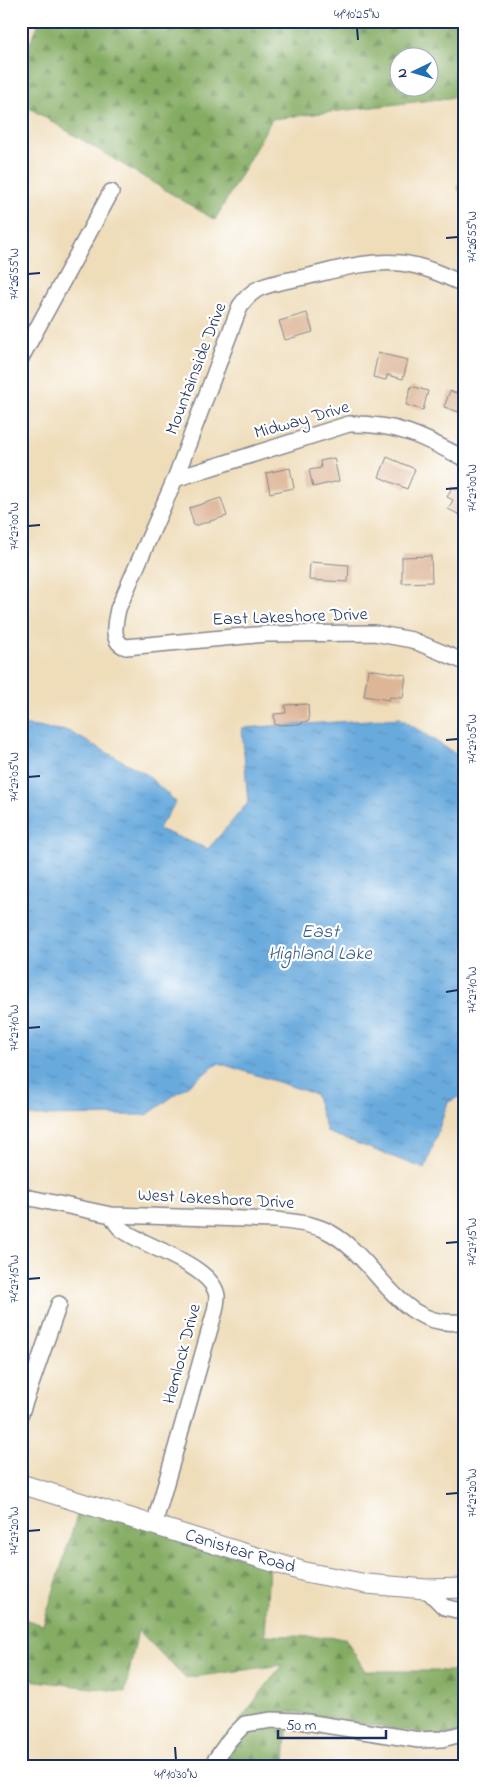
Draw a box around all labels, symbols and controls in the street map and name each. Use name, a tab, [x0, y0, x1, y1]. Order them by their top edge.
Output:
text: 41°10'25"N	[334, 6, 380, 24]
north arrow	[388, 48, 438, 98]
text: N	[392, 67, 413, 79]
text: 74°26'55"W	[464, 211, 482, 263]
text: 74°26'55"W	[6, 248, 24, 300]
street label: Mountainside Drive	[160, 298, 235, 439]
street label: Midway Drive	[251, 395, 354, 447]
text: 74°27'00"W	[464, 464, 482, 512]
text: 74°27'00"W	[6, 502, 24, 550]
street label: East Lakeshore Drive	[212, 602, 369, 634]
text: 74°27'05"W	[464, 714, 482, 764]
text: 74°27'05"W	[6, 752, 24, 802]
water label: East Highland Lake	[268, 919, 373, 969]
text: 74°27'10"W	[464, 967, 482, 1013]
text: 74°27'10"W	[6, 1005, 24, 1051]
street label: West Lakeshore Drive	[137, 1183, 296, 1217]
text: 74°27'15"W	[464, 1218, 482, 1266]
text: 74°27'15"W	[6, 1255, 24, 1303]
street label: Hemlock Drive	[157, 1300, 209, 1407]
text: 74°27'20"W	[464, 1469, 482, 1517]
text: 74°27'20"W	[6, 1507, 24, 1555]
street label: Canistear Road	[182, 1523, 298, 1581]
scale bar	[278, 1707, 386, 1739]
text: 50 m	[286, 1715, 317, 1737]
text: 41°10'30"N	[154, 1766, 198, 1784]

